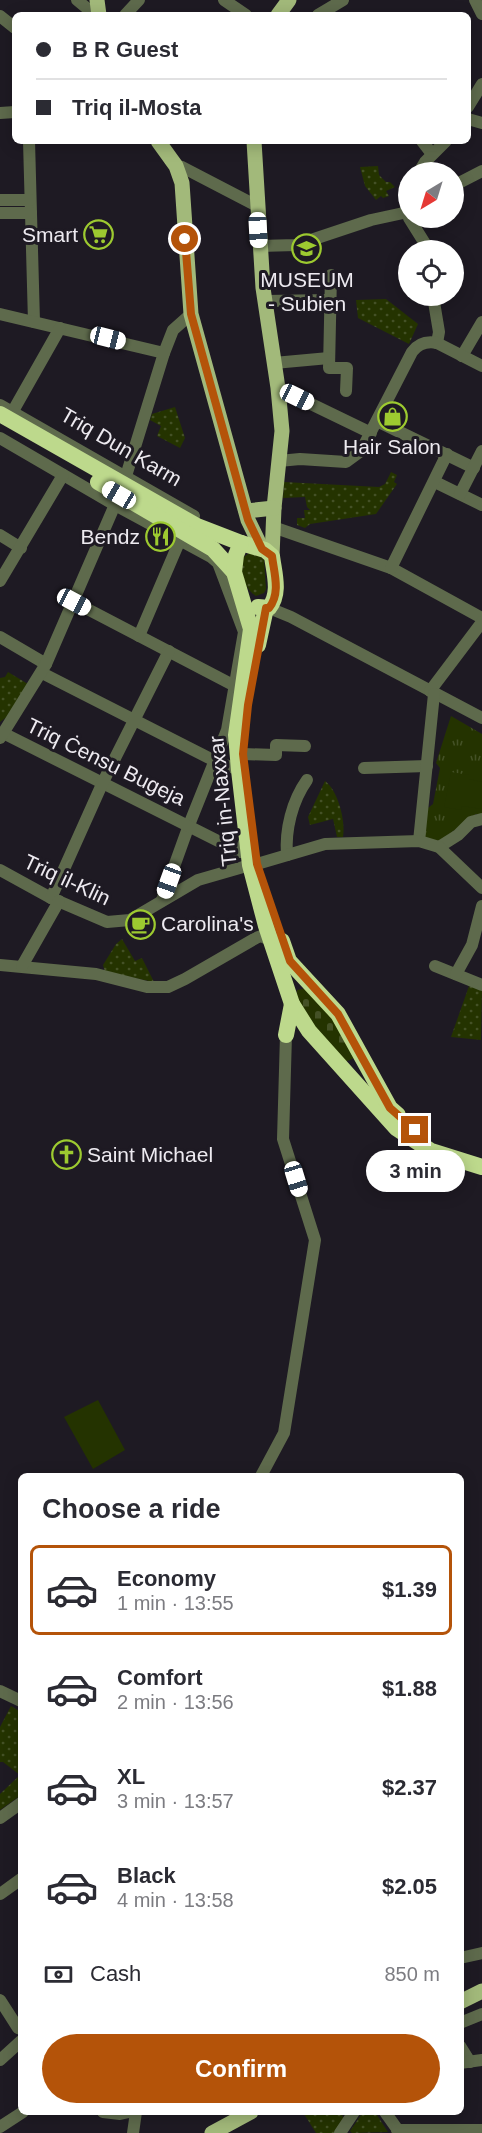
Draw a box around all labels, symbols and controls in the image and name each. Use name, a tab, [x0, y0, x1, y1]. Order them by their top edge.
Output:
text: B R Guest	[72, 37, 178, 62]
text: Triq il-Mosta	[72, 95, 202, 120]
north arrow	[398, 162, 464, 228]
map controls	[398, 162, 464, 306]
car	[248, 212, 268, 248]
supermarket icon: Smart	[83, 219, 115, 251]
place label: Smart	[22, 223, 78, 246]
route start	[171, 225, 198, 252]
school or university icon: MUSEUM - Subien	[291, 233, 323, 265]
button: locate	[398, 240, 464, 306]
place label: MUSEUM - Subien	[260, 268, 354, 315]
car	[88, 325, 128, 351]
car	[277, 381, 317, 413]
shop icon: Hair Salon	[376, 400, 408, 432]
street label: Triq Dun Karm	[57, 403, 186, 490]
place label: Hair Salon	[343, 435, 441, 458]
car	[99, 478, 139, 512]
restaurant icon: Bendz	[145, 521, 177, 553]
place label: Bendz	[80, 525, 140, 548]
car	[54, 586, 94, 618]
street label: Triq Ċensu Bugeja	[23, 713, 189, 810]
street label: Triq in-Naxxar	[204, 735, 241, 867]
street label: Triq il-Klin	[20, 850, 114, 910]
car	[154, 861, 184, 901]
cafe icon: Carolina's	[124, 908, 156, 940]
place label: Carolina's	[161, 912, 254, 935]
route end	[401, 1116, 428, 1143]
church icon: Saint Michael	[50, 1139, 82, 1171]
place label: Saint Michael	[87, 1143, 213, 1166]
callout: 3 min	[366, 1151, 464, 1193]
car	[282, 1159, 310, 1199]
text: 3 min	[389, 1160, 442, 1182]
text: Choose a ride	[42, 1494, 221, 1524]
icon: car	[45, 1563, 99, 1617]
text: Economy	[117, 1566, 216, 1591]
text: $1.39	[382, 1577, 437, 1602]
text: 1 min · 13:55	[117, 1592, 234, 1614]
icon: car	[45, 1662, 99, 1716]
text: Comfort	[117, 1665, 203, 1690]
text: $1.88	[382, 1676, 437, 1701]
text: 2 min · 13:56	[117, 1691, 234, 1713]
icon: car	[45, 1761, 99, 1815]
text: XL	[117, 1764, 145, 1789]
text: $2.37	[382, 1775, 437, 1800]
text: 3 min · 13:57	[117, 1790, 234, 1812]
icon: car	[45, 1860, 99, 1914]
text: Black	[117, 1863, 176, 1888]
text: $2.05	[382, 1874, 437, 1899]
text: 4 min · 13:58	[117, 1889, 234, 1911]
icon: cash	[42, 1958, 75, 1991]
text: Cash	[90, 1961, 141, 1986]
text: 850 m	[384, 1963, 440, 1985]
button: Confirm	[42, 2034, 440, 2103]

